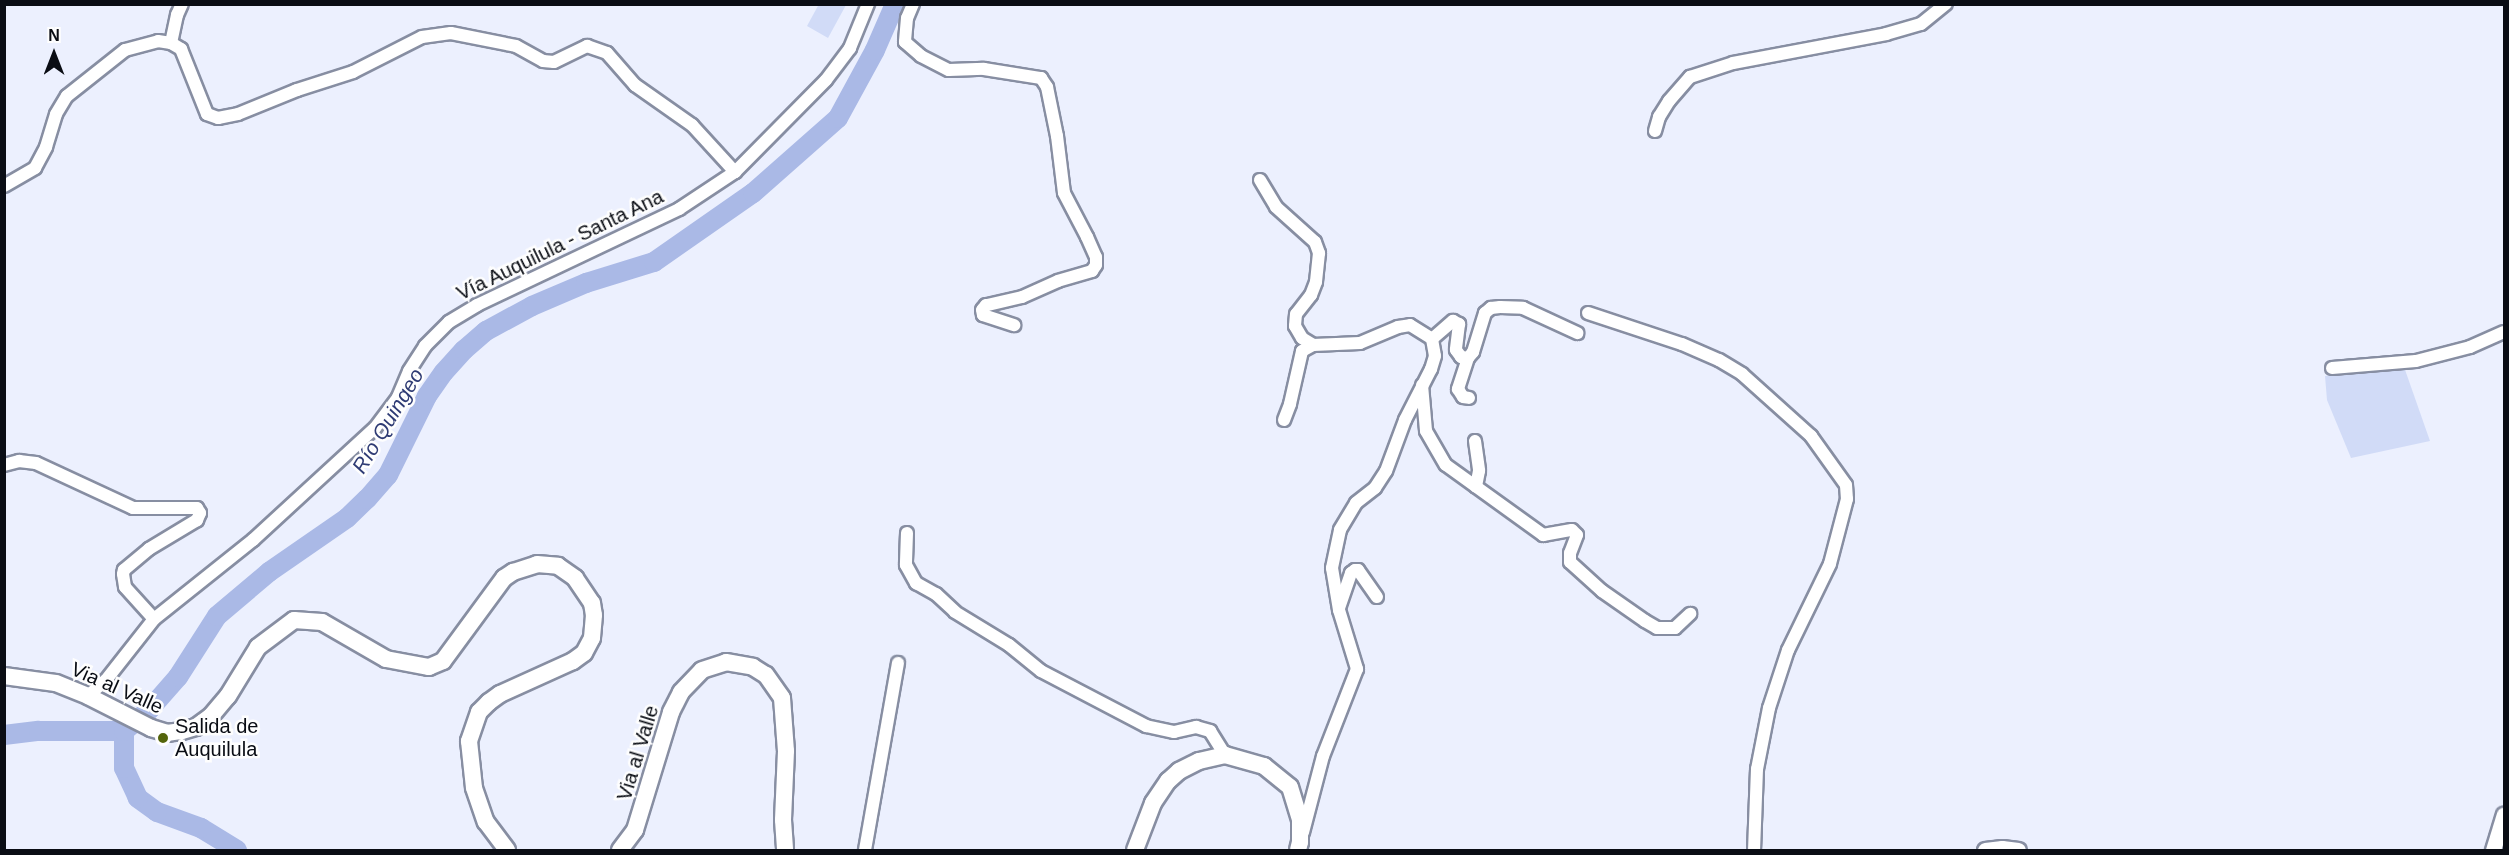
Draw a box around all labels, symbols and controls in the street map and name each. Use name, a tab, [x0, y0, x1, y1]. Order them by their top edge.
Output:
north arrow	[24, 24, 84, 84]
text: N	[48, 27, 60, 44]
street label: Vía Auquilula - Santa Ana	[452, 184, 668, 306]
water label: Río Quingeo	[347, 364, 429, 478]
street label: Via al Valle	[67, 657, 167, 719]
street label: Via al Valle	[612, 703, 664, 803]
place label: Salida de Auquilula	[175, 714, 258, 761]
marker: Salida de Auquilula	[156, 731, 170, 745]

